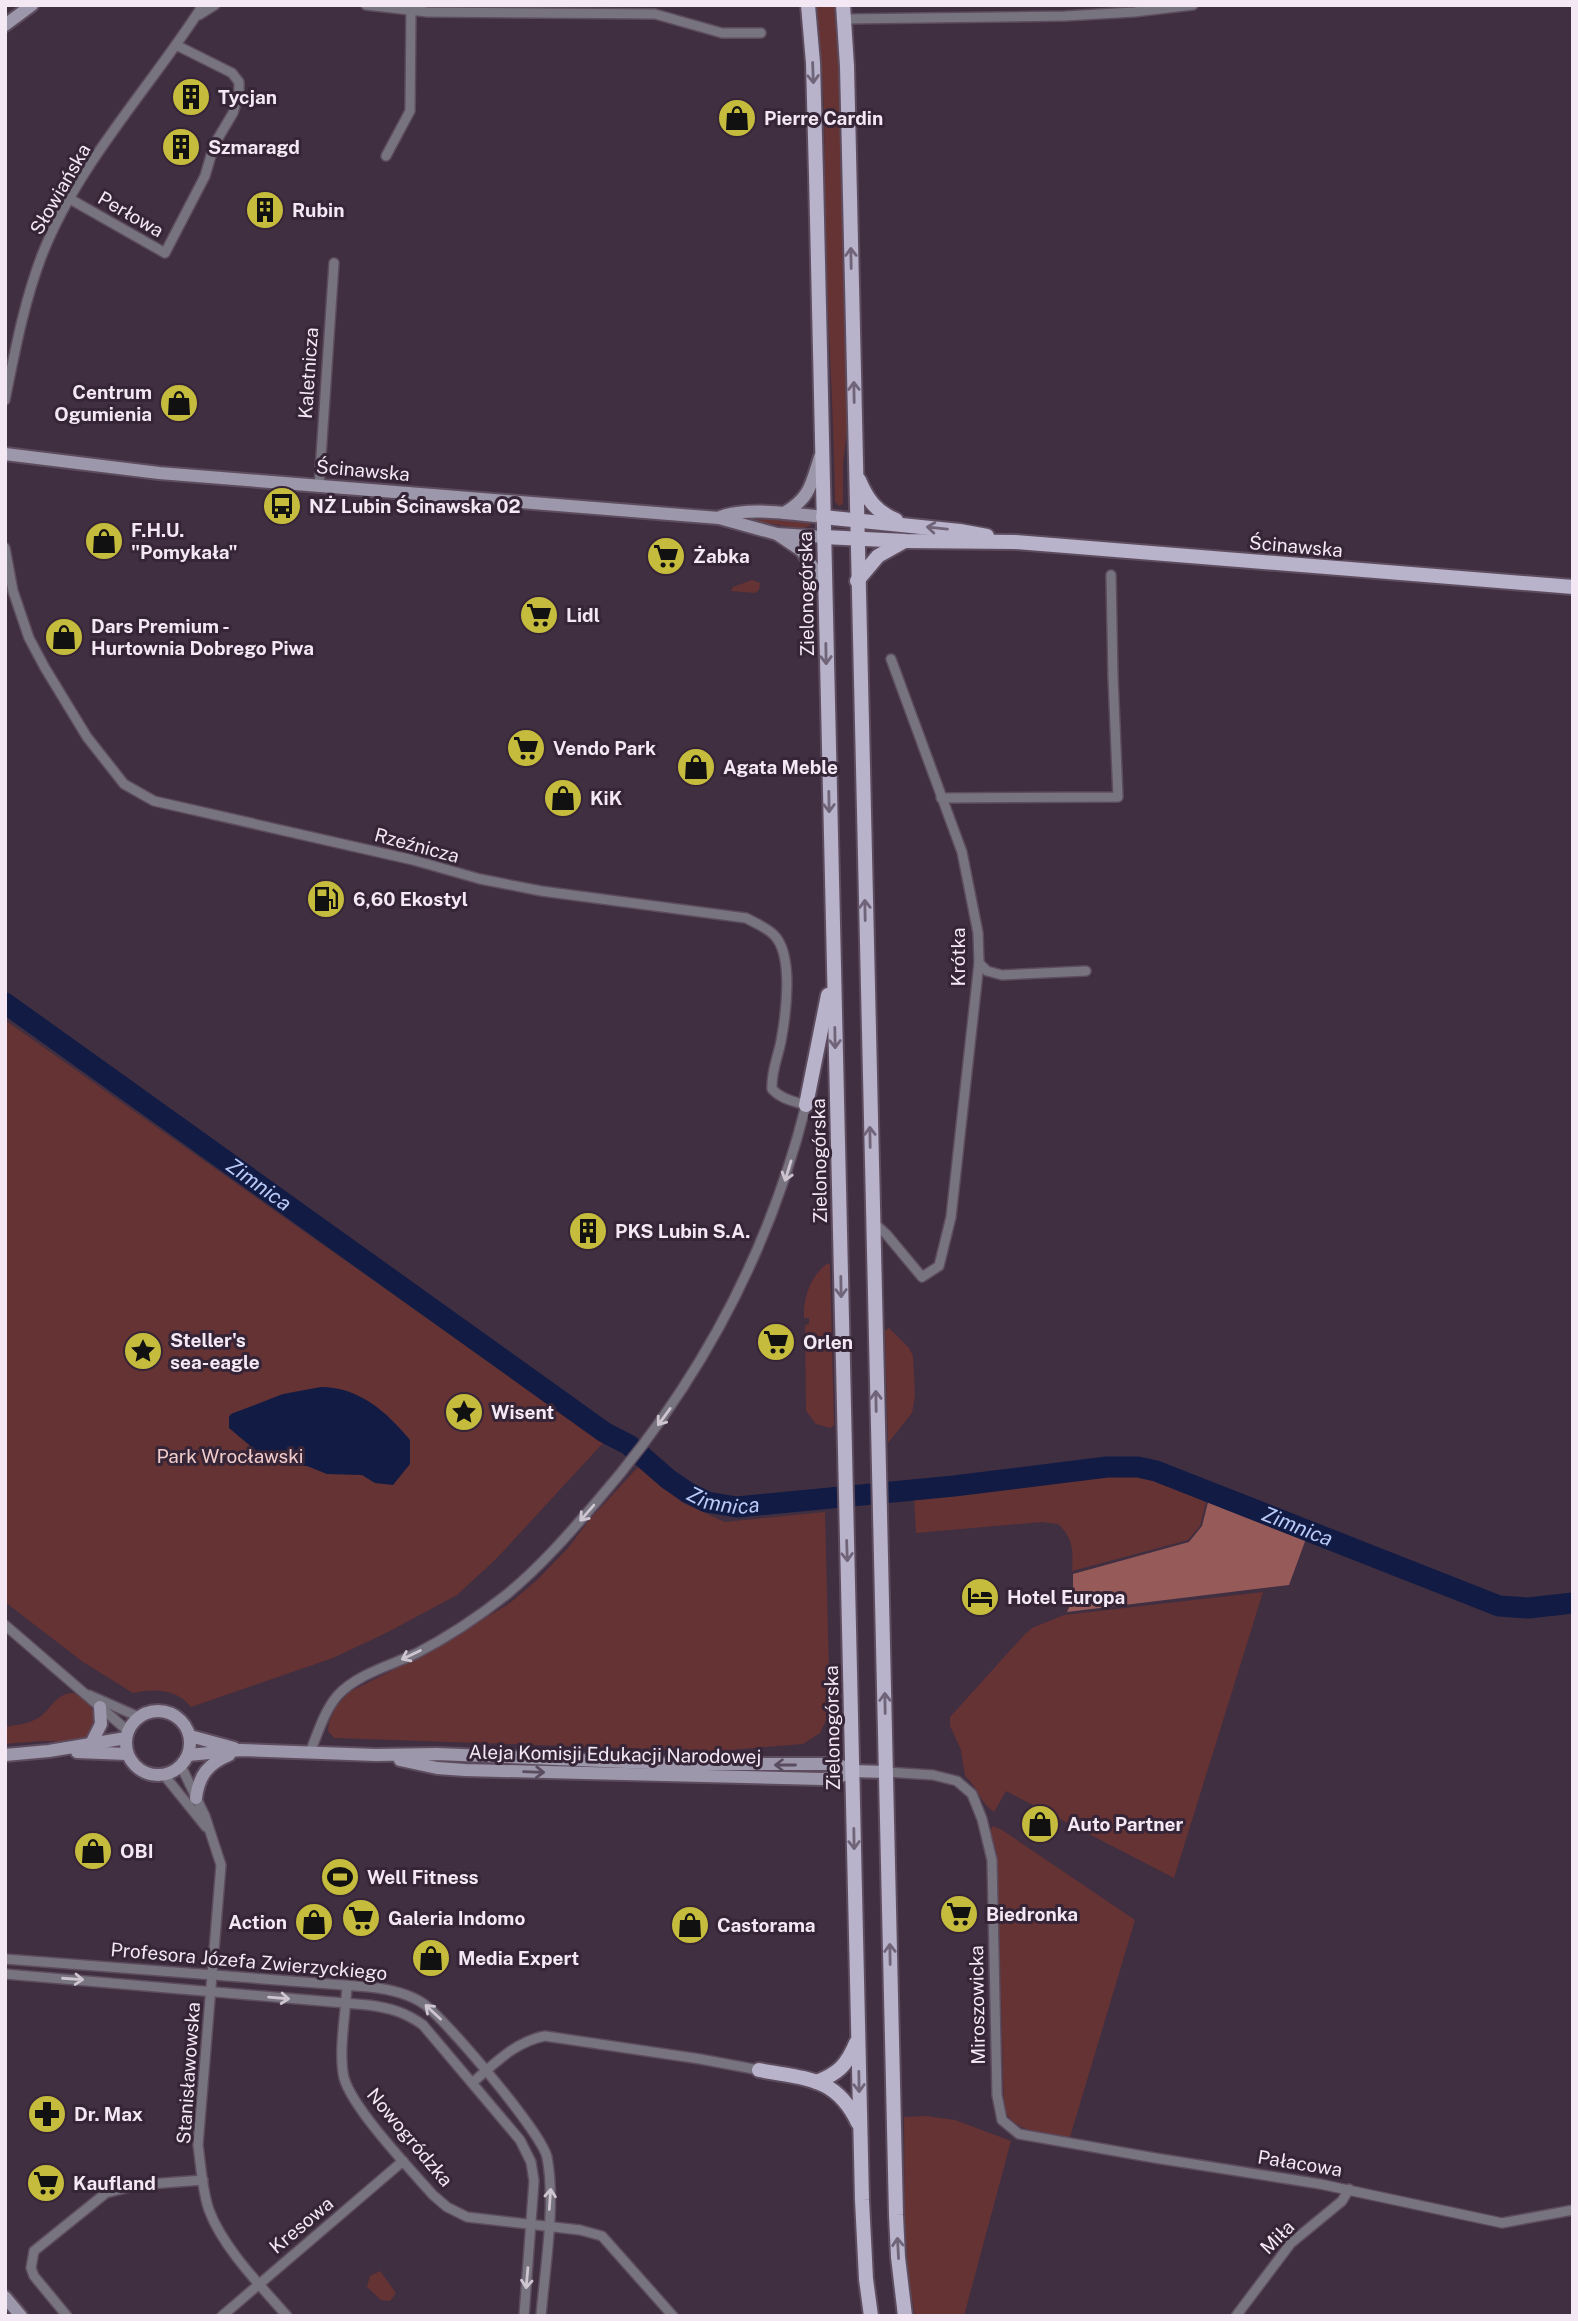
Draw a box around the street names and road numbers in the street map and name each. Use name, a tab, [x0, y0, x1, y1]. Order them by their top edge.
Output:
street label: Słowiańska	[25, 140, 95, 238]
street label: Perłowa	[94, 186, 168, 242]
street label: Kaletnicza	[294, 326, 322, 420]
street label: Ścinawska	[315, 455, 411, 485]
street label: Zielonogórska	[794, 531, 818, 657]
street label: Ścinawska	[1248, 531, 1344, 561]
street label: Rzeźnicza	[372, 823, 462, 867]
street label: Krótka	[947, 928, 969, 986]
street label: Zielonogórska	[807, 1098, 831, 1224]
street label: Zielonogórska	[820, 1665, 844, 1791]
street label: Aleja Komisji Edukacji Narodowej	[468, 1740, 762, 1768]
street label: Profesora Józefa Zwierzyckiego	[110, 1938, 388, 1984]
street label: Miroszowicka	[965, 1945, 989, 2065]
street label: Stanisławowska	[172, 2001, 204, 2145]
street label: Nowogródzka	[363, 2083, 457, 2191]
street label: Pałacowa	[1256, 2145, 1344, 2181]
street label: Kresowa	[265, 2192, 337, 2258]
street label: Miła	[1256, 2216, 1298, 2258]

